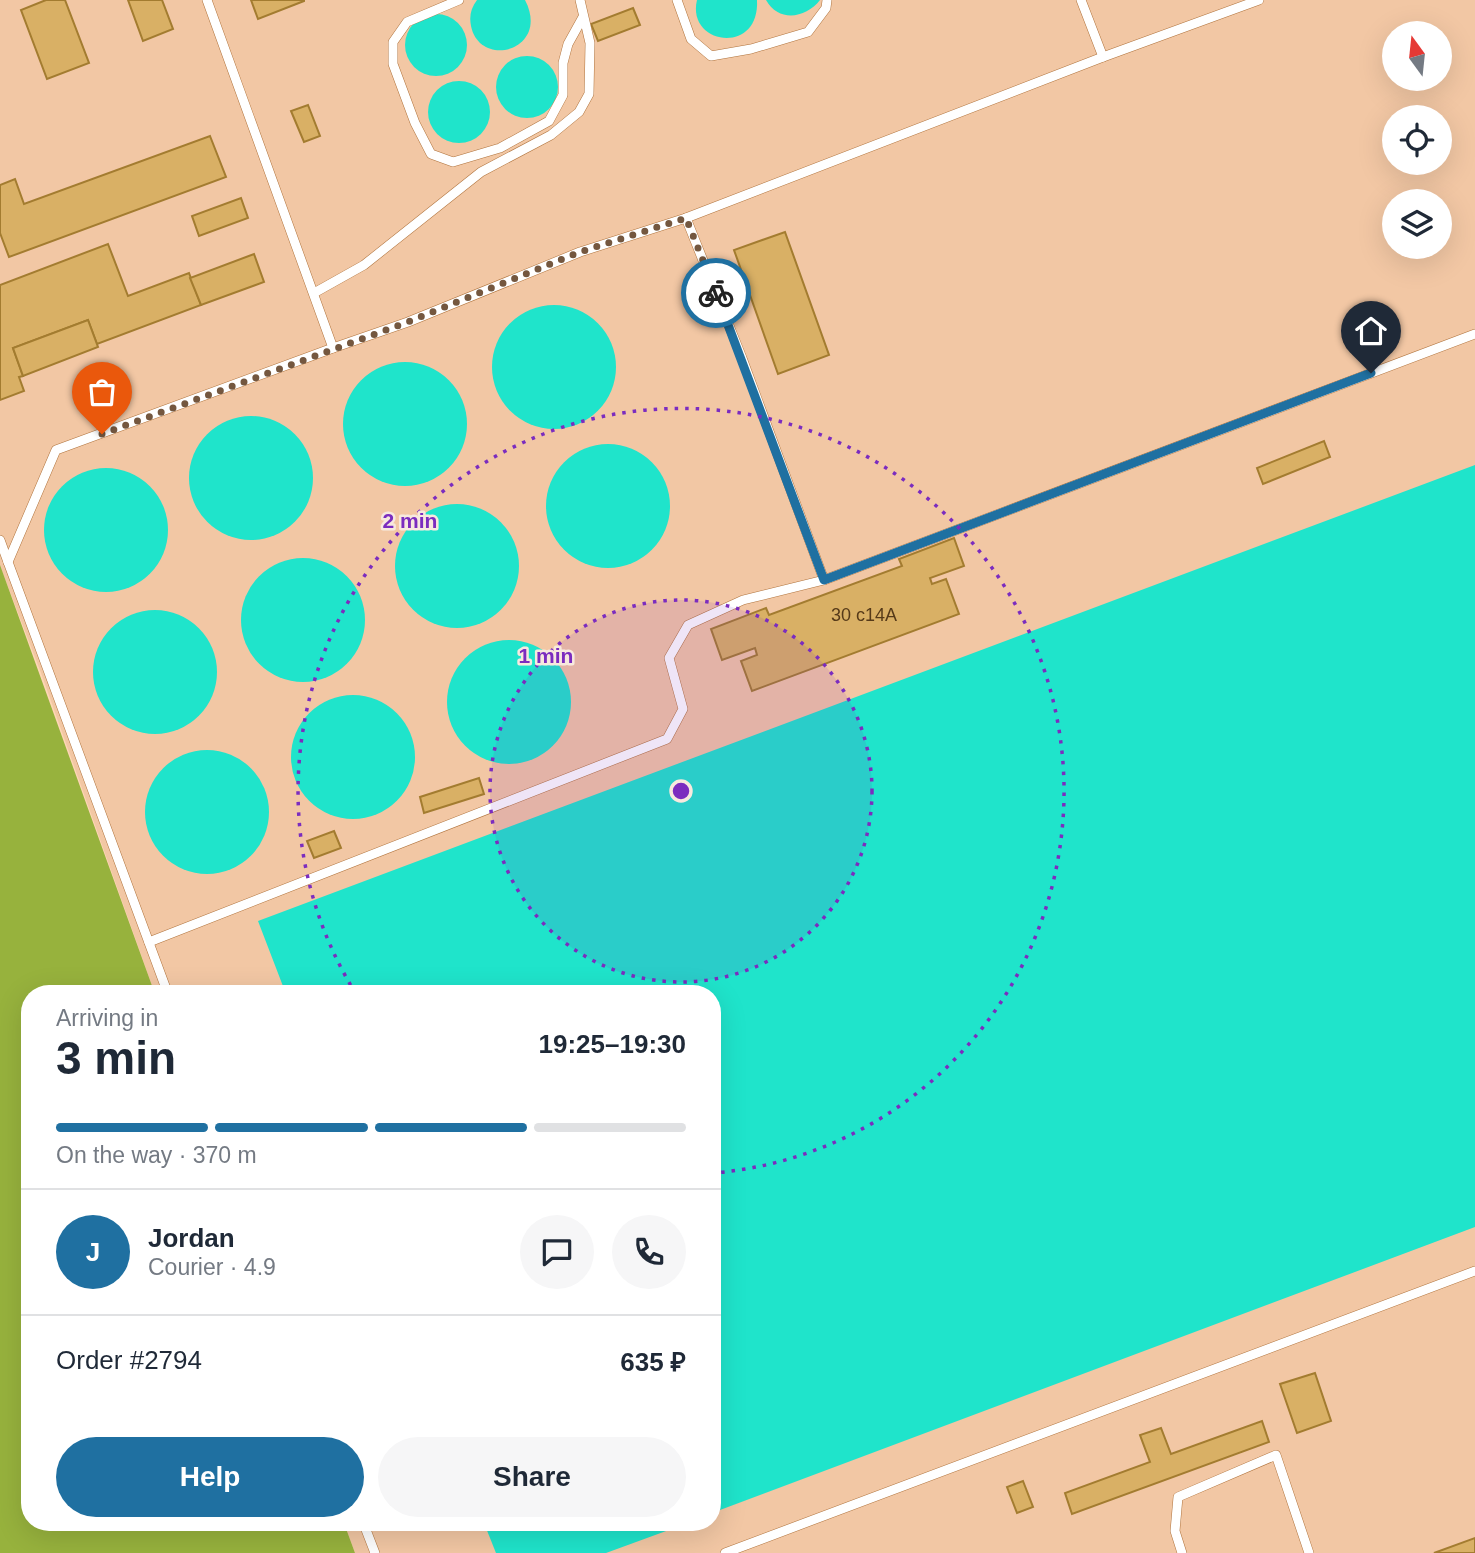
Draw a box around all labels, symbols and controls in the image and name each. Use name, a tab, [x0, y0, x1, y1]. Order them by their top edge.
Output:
north arrow	[1382, 21, 1452, 91]
map controls	[1382, 21, 1452, 259]
button: locate	[1382, 105, 1452, 175]
button: layers	[1382, 189, 1452, 259]
courier	[681, 258, 751, 328]
icon: bike	[697, 274, 735, 312]
pin	[1341, 301, 1401, 373]
icon: home	[1352, 312, 1390, 350]
pin	[72, 362, 132, 434]
icon: bag	[83, 373, 121, 411]
text: 2 min	[383, 509, 437, 532]
house number: 30 с14А	[831, 605, 897, 625]
text: 1 min	[519, 644, 573, 667]
centre of rings	[669, 779, 693, 803]
text: Arriving in	[56, 1005, 158, 1031]
text: 19:25–19:30	[539, 1029, 686, 1059]
text: 3 min	[56, 1032, 176, 1084]
text: On the way · 370 m	[56, 1142, 257, 1168]
button: chat	[520, 1215, 594, 1289]
button: phone	[612, 1215, 686, 1289]
text: Jordan	[148, 1223, 235, 1253]
text: J	[86, 1237, 100, 1267]
text: Courier · 4.9	[148, 1254, 276, 1280]
text: Order #2794	[56, 1345, 202, 1375]
text: 635 ₽	[620, 1347, 686, 1377]
button: Help	[56, 1437, 364, 1517]
button: Share	[378, 1437, 686, 1517]

